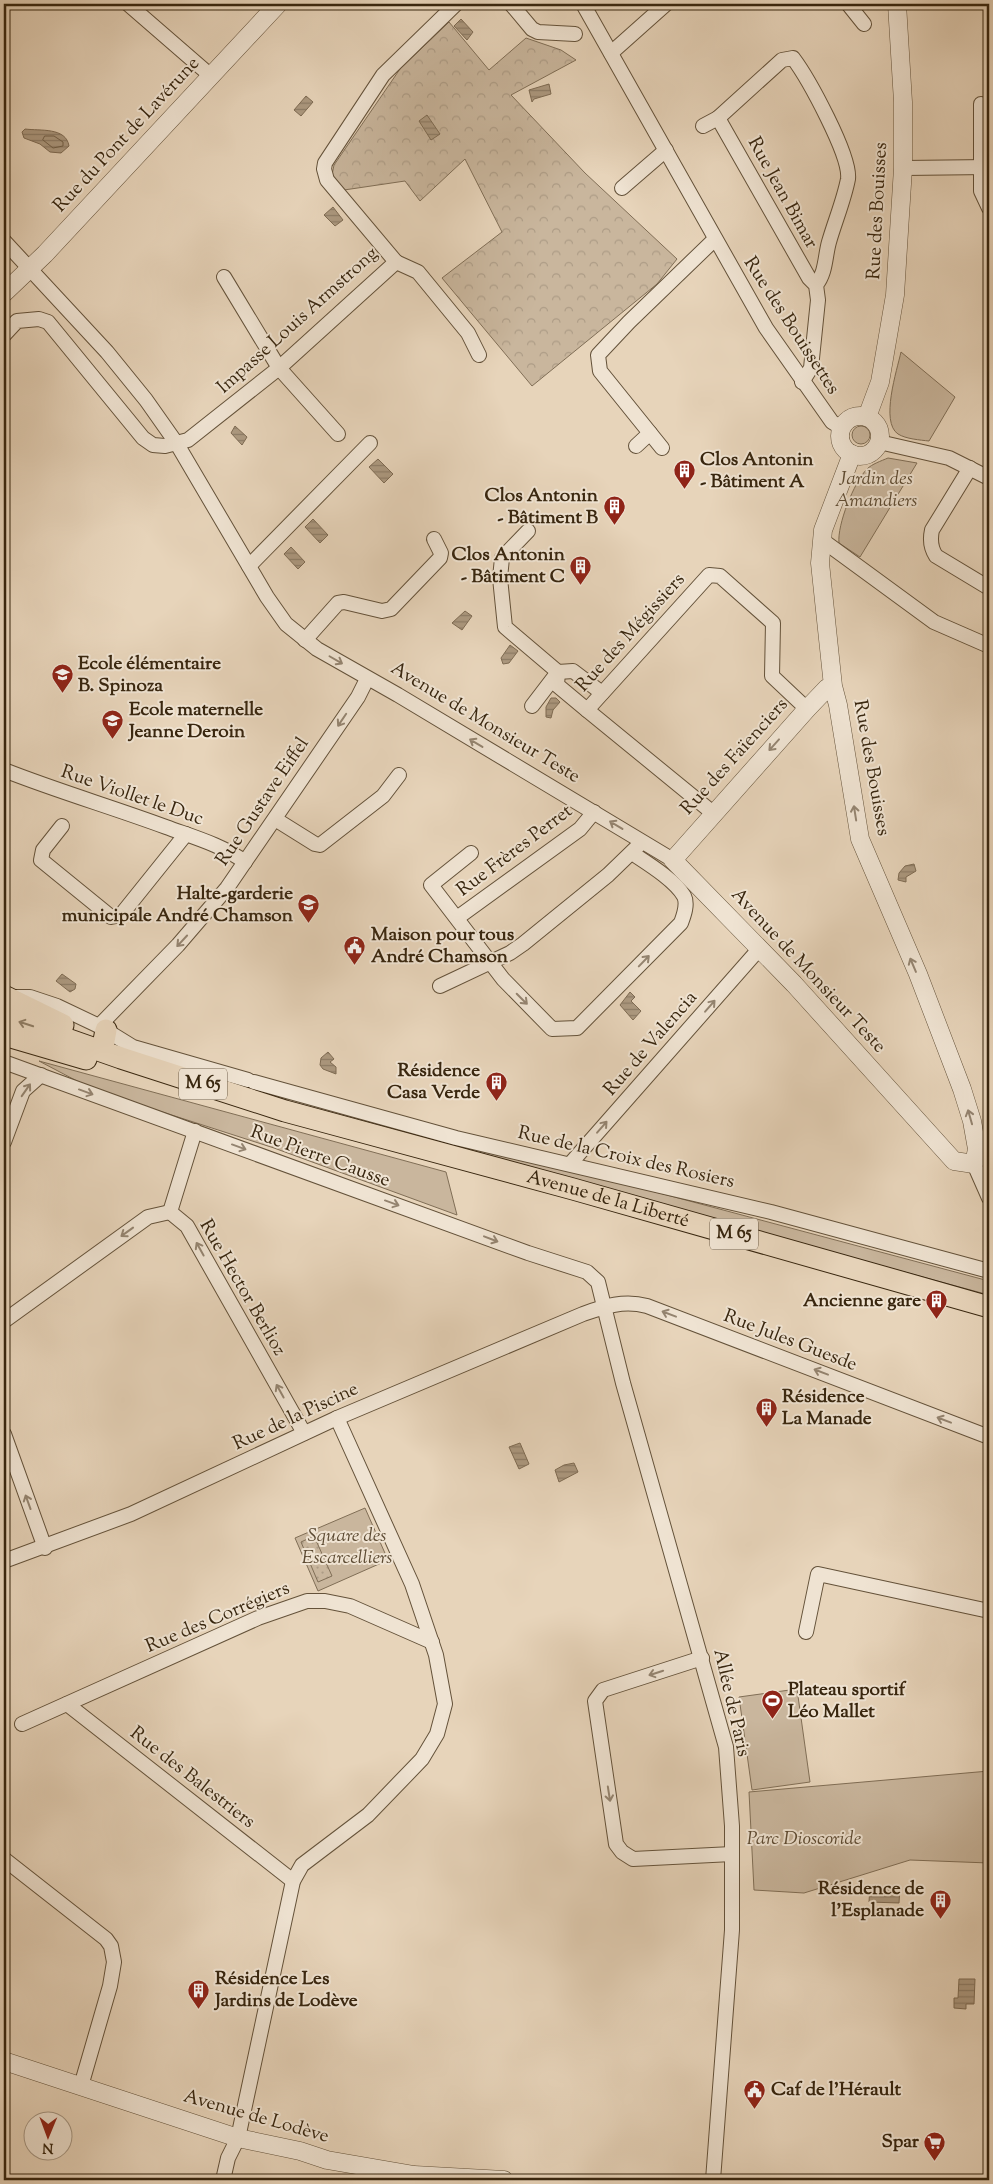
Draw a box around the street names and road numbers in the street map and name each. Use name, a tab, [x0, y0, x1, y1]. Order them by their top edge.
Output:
street label: Rue du Pont de Lavérune	[48, 51, 207, 219]
street label: Rue Jean Bimar	[740, 132, 824, 254]
street label: Rue des Bouisses	[861, 141, 895, 281]
street label: Impasse Louis Armstrong	[212, 241, 384, 401]
street label: Rue des Bouissettes	[736, 252, 846, 400]
street label: Rue des Mégissiers	[570, 567, 692, 699]
street label: Avenue de Monsieur Teste	[385, 656, 585, 790]
street label: Rue des Faïenciers	[675, 692, 795, 822]
street label: Rue des Bouisses	[846, 698, 896, 838]
street label: Rue Gustave Eiffel	[210, 732, 316, 872]
street label: Rue Viollet le Duc	[57, 759, 207, 833]
street label: Rue Frères Perret	[451, 798, 579, 904]
street label: Avenue de Monsieur Teste	[724, 882, 892, 1060]
street label: Rue de Valencia	[598, 985, 704, 1102]
road number: M 65	[179, 1068, 227, 1100]
street label: Rue Pierre Causse	[246, 1119, 394, 1195]
street label: Rue de la Croix des Rosiers	[515, 1120, 737, 1196]
street label: Avenue de la Liberté	[524, 1164, 692, 1235]
street label: Rue Hector Berlioz	[192, 1215, 292, 1361]
road number: M 65	[710, 1218, 758, 1250]
street label: Rue Jules Guesde	[719, 1303, 861, 1379]
street label: Rue de la Piscine	[229, 1376, 363, 1458]
street label: Rue des Corrégiers	[142, 1575, 294, 1661]
street label: Allée de Paris	[705, 1646, 757, 1760]
street label: Rue des Balestriers	[124, 1720, 260, 1836]
street label: Avenue de Lodève	[180, 2083, 332, 2151]

